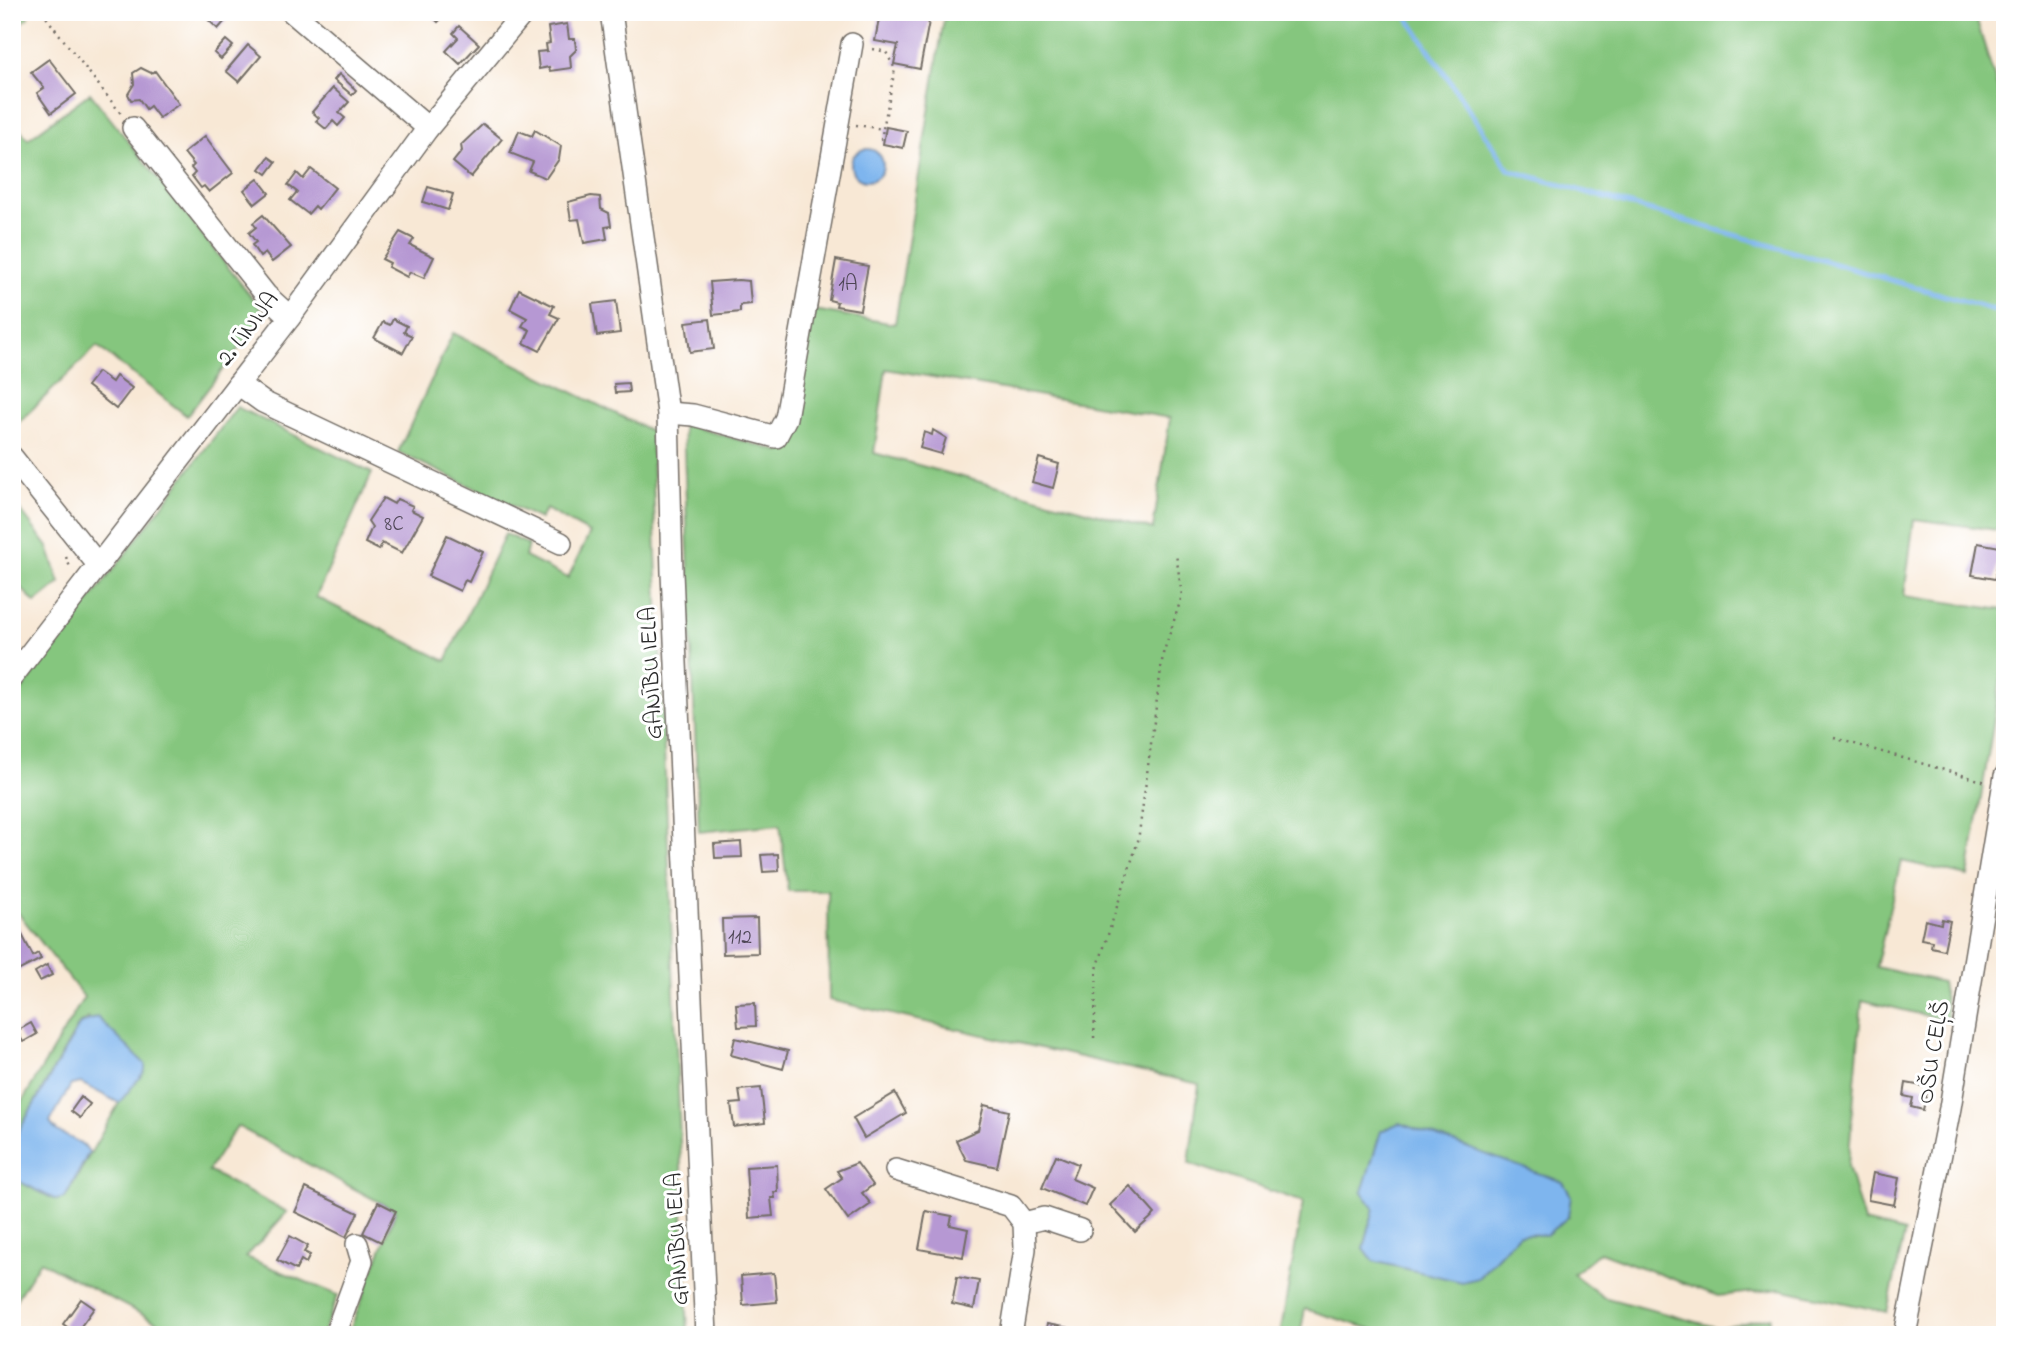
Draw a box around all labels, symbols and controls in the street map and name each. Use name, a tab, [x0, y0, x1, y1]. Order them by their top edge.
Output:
house number: 1A	[838, 270, 858, 300]
street label: 2. LĪNIJA	[209, 285, 289, 374]
house number: 8C	[384, 510, 404, 540]
street label: GANĪBU IELA	[632, 606, 673, 740]
house number: 112	[728, 923, 752, 953]
street label: OŠU CEĻŠ	[1909, 998, 1960, 1107]
street label: GANĪBU IELA	[658, 1172, 699, 1306]

